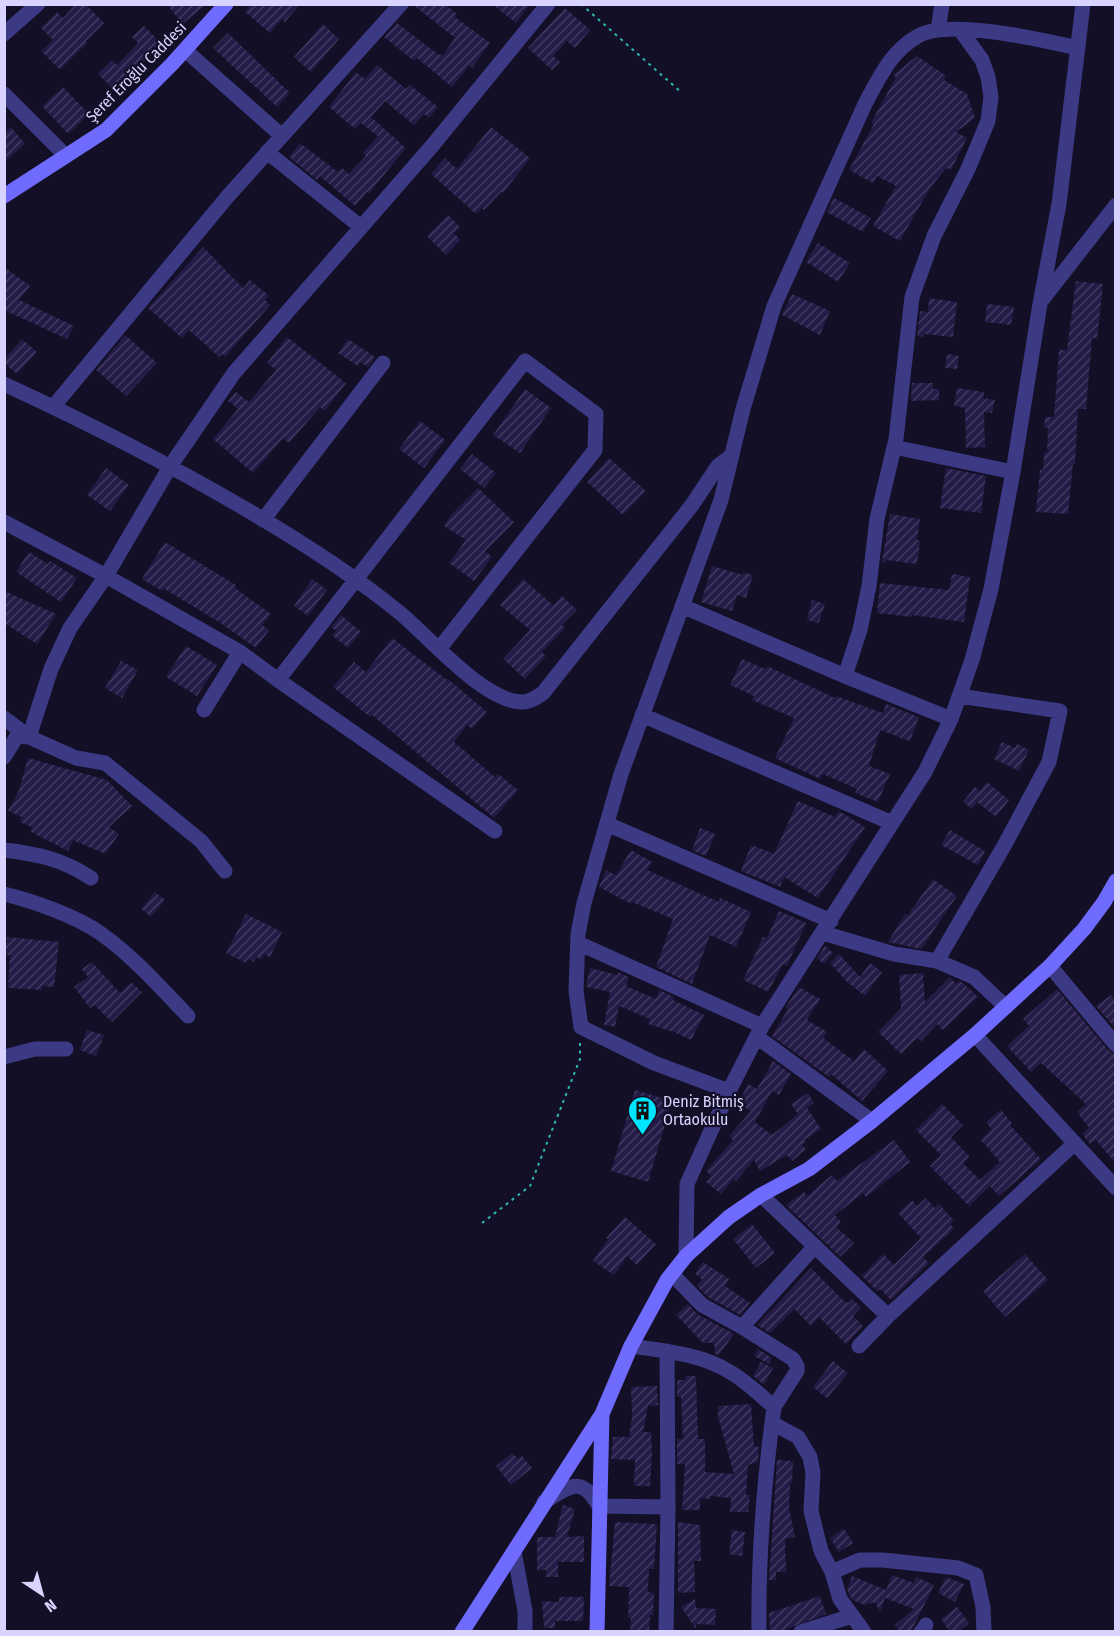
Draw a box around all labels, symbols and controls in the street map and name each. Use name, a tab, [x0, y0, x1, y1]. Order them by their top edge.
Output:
street label: Şeref Eroğlu Caddesi	[82, 18, 190, 126]
place label: Deniz Bitmiş Ortaokulu	[663, 1092, 744, 1129]
building icon: Deniz Bitmiş Ortaokulu	[626, 1094, 658, 1136]
north arrow	[12, 1564, 72, 1624]
text: N	[41, 1595, 60, 1616]

